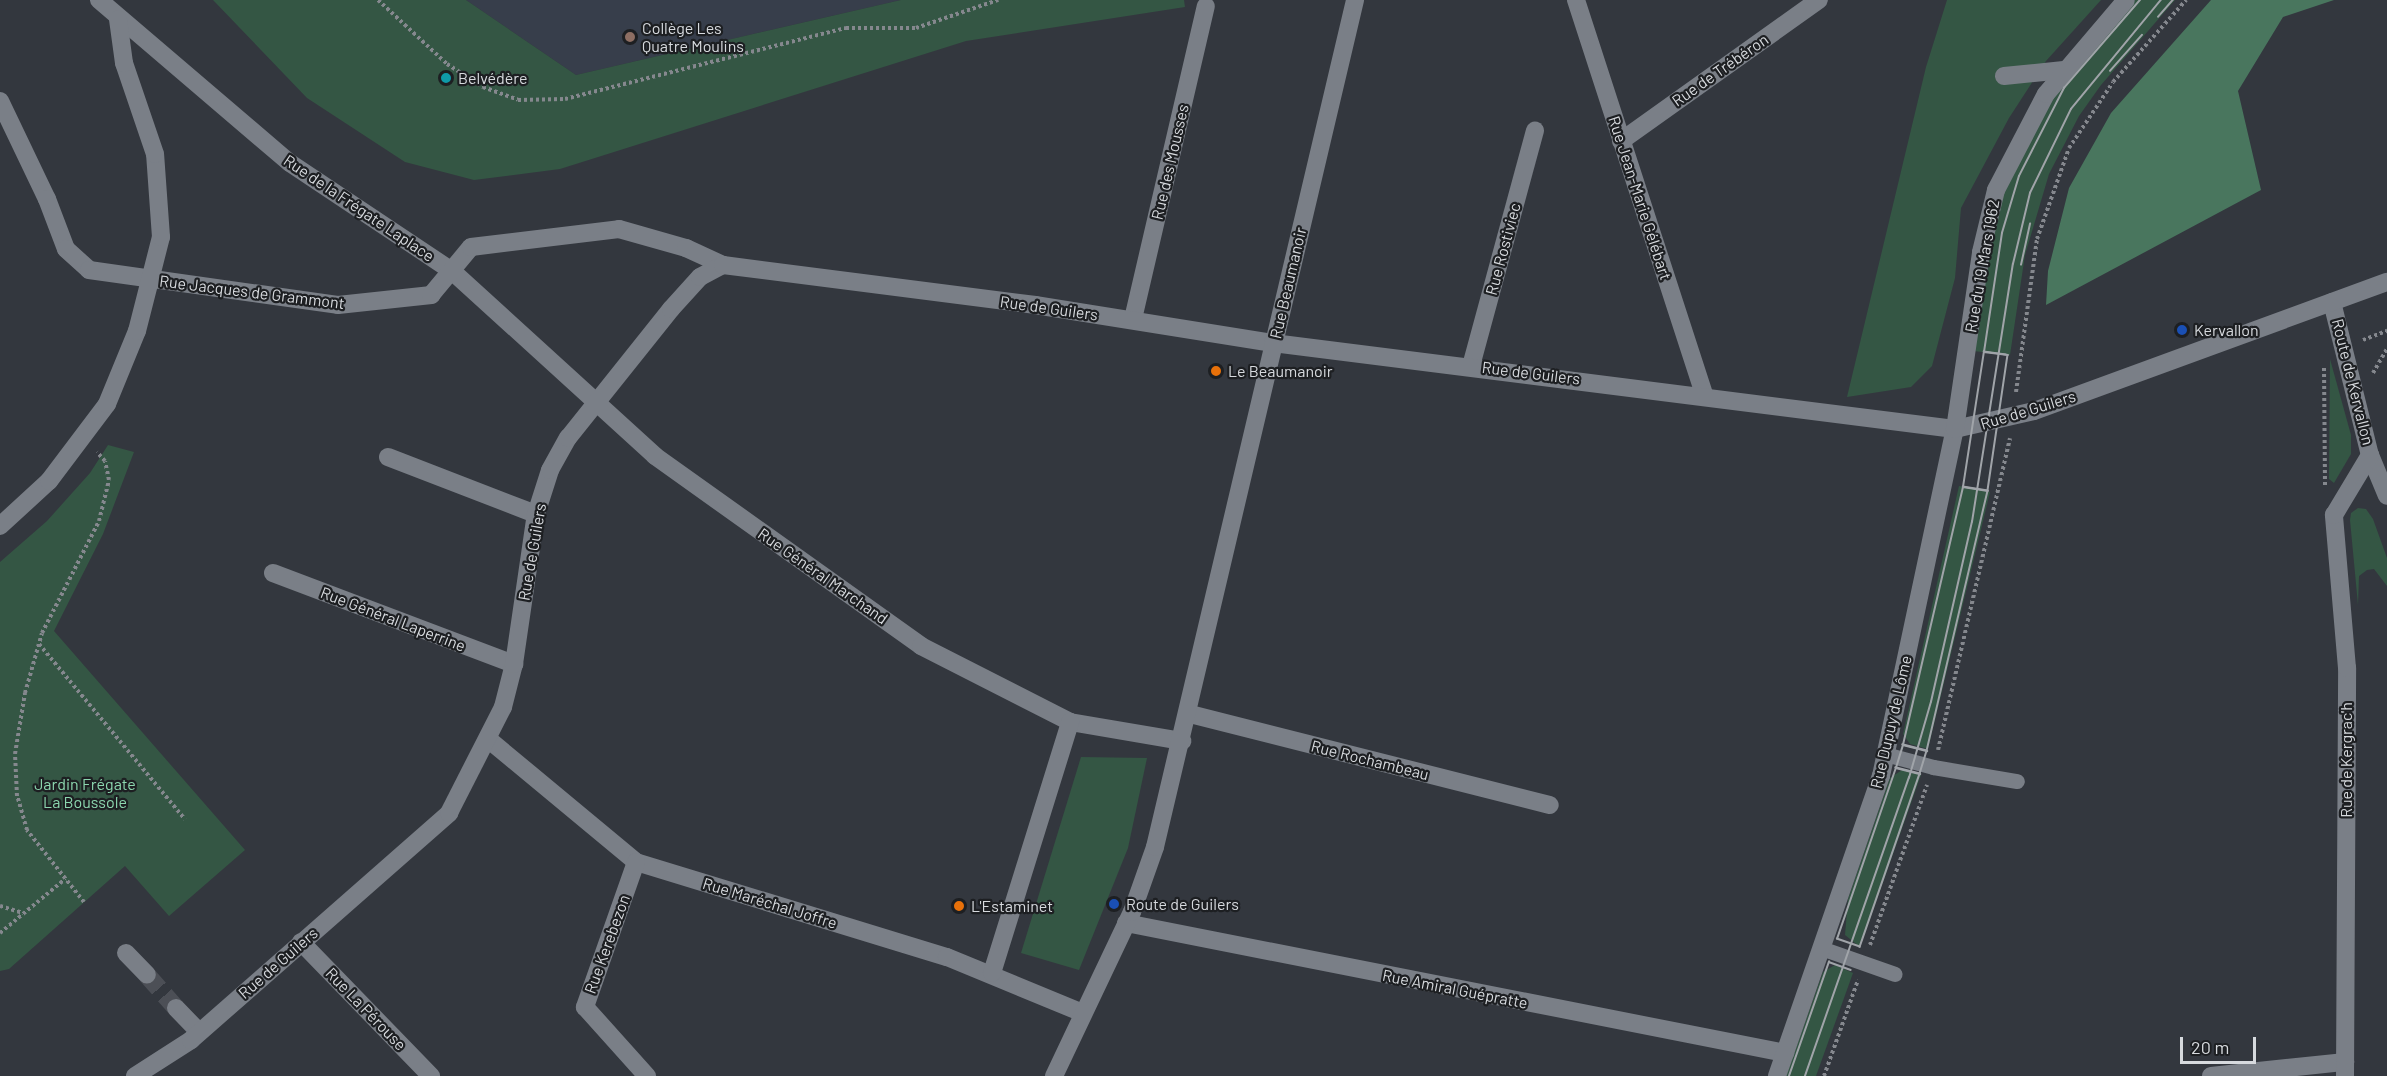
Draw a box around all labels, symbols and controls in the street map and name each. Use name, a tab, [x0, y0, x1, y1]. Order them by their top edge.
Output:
place label: Collège Les Quatre Moulins	[642, 18, 744, 56]
marker: Collège Les Quatre Moulins	[623, 30, 637, 44]
street label: Rue de Trébéron	[1668, 30, 1772, 110]
place label: Belvédère	[458, 68, 528, 88]
marker: Belvédère	[439, 71, 453, 85]
street label: Rue des Mousses	[1147, 102, 1193, 222]
street label: Rue Jean-Marie Gélébart	[1604, 114, 1676, 282]
street label: Rue de la Frégate Laplace	[280, 150, 438, 266]
street label: Rue du 19 Mars 1962	[1961, 198, 2003, 334]
street label: Rue Rostiviec	[1481, 201, 1525, 297]
street label: Rue Beaumanoir	[1266, 225, 1310, 341]
street label: Rue Jacques de Grammont	[158, 271, 346, 313]
street label: Rue de Guilers	[999, 292, 1099, 324]
street label: Route de Kervallon	[2328, 317, 2378, 447]
place label: Kervallon	[2194, 320, 2259, 340]
marker: Kervallon	[2175, 323, 2189, 337]
street label: Rue de Guilers	[1481, 357, 1581, 389]
place label: Le Beaumanoir	[1228, 361, 1333, 381]
marker: Le Beaumanoir	[1209, 364, 1223, 378]
street label: Rue de Guilers	[1978, 386, 2078, 434]
street label: Rue de Guilers	[514, 502, 550, 602]
street label: Rue Général Marchand	[754, 524, 892, 628]
street label: Rue Général Laperrine	[318, 583, 468, 655]
street label: Rue Dupuy de Lôme	[1866, 654, 1916, 790]
street label: Rue de Kergrac'h	[2336, 702, 2356, 818]
street label: Rue Rochambeau	[1309, 736, 1431, 784]
park label: Jardin Frégate La Boussole	[34, 774, 136, 812]
street label: Rue Maréchal Joffre	[700, 873, 840, 933]
street label: Rue Kerebezon	[580, 892, 634, 996]
place label: Route de Guilers	[1126, 894, 1239, 914]
place label: L'Estaminet	[971, 896, 1053, 916]
marker: Route de Guilers	[1107, 897, 1121, 911]
marker: L'Estaminet	[952, 899, 966, 913]
street label: Rue de Guilers	[234, 923, 322, 1003]
street label: Rue La Pérouse	[322, 964, 410, 1054]
street label: Rue Amiral Guépratte	[1381, 965, 1529, 1013]
scale bar	[2183, 1025, 2260, 1063]
text: 20 m	[2191, 1036, 2229, 1058]

